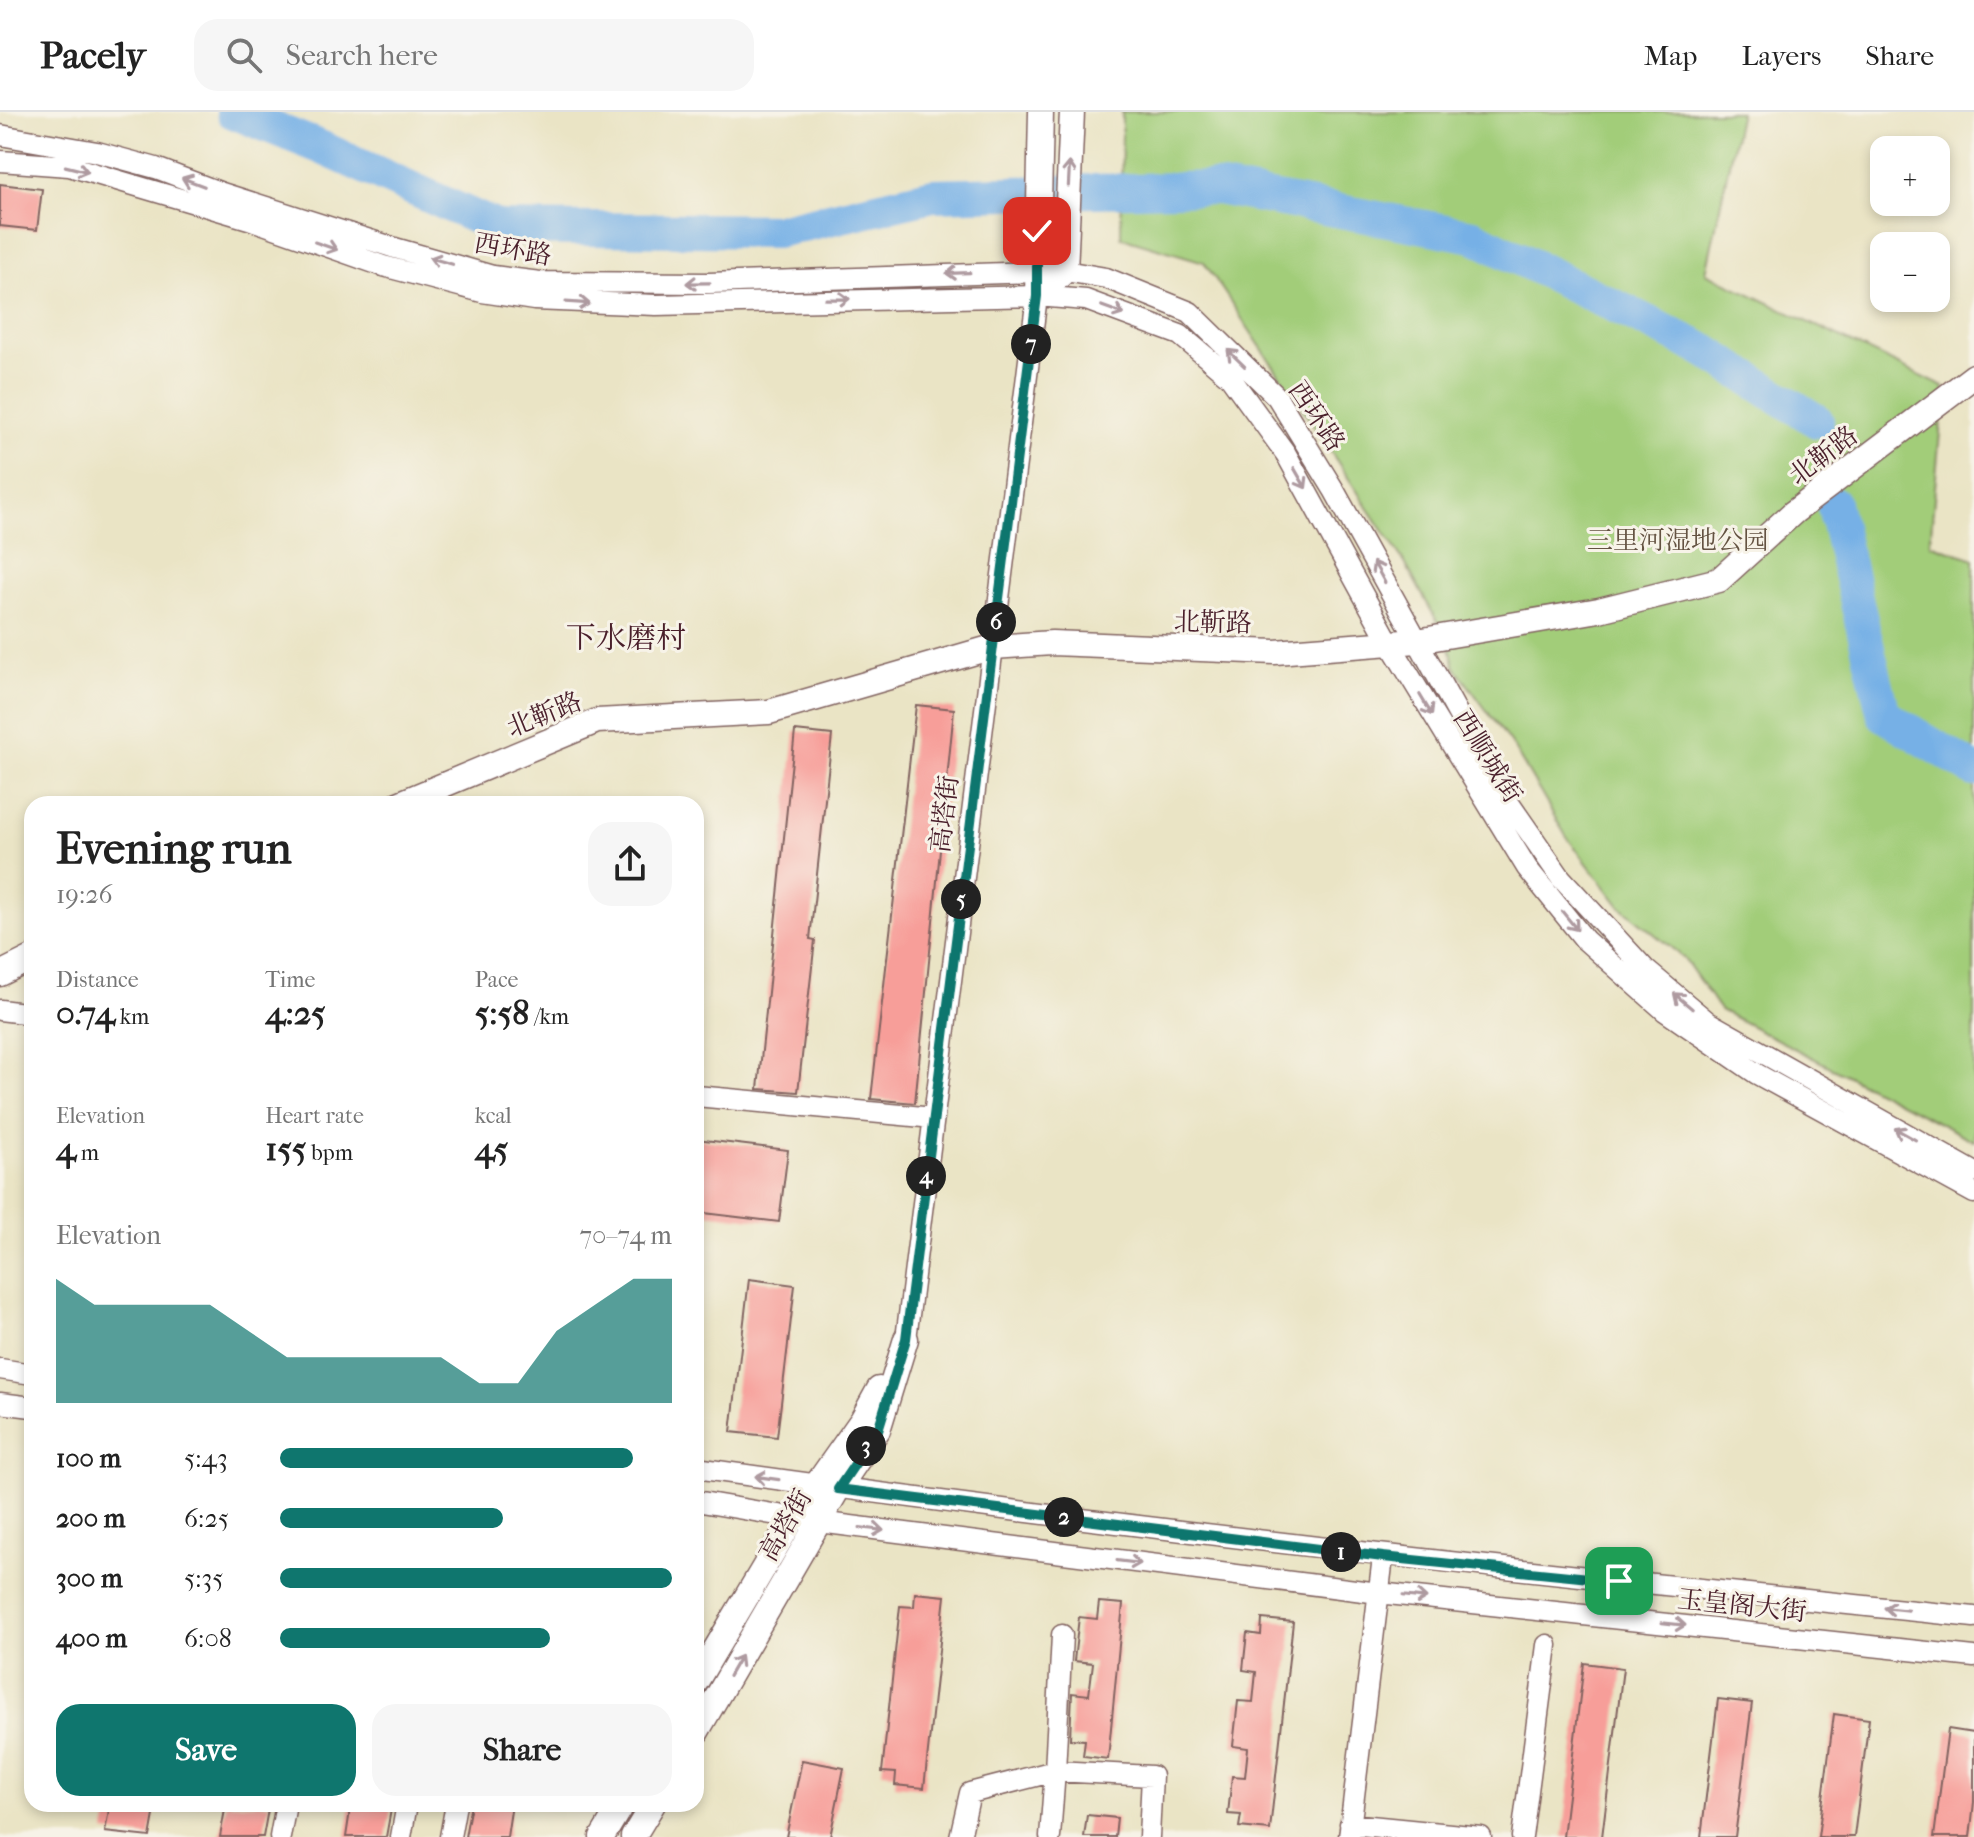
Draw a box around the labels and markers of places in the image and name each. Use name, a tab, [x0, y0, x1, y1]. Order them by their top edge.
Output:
pin	[1003, 197, 1071, 265]
pin: 7	[1011, 324, 1051, 364]
pin: 6	[976, 602, 1016, 642]
pin: 5	[941, 879, 981, 919]
pin: 4	[906, 1156, 946, 1196]
pin: 3	[846, 1426, 886, 1466]
pin: 2	[1044, 1497, 1084, 1537]
pin: 1	[1321, 1532, 1361, 1572]
pin	[1585, 1547, 1653, 1615]

